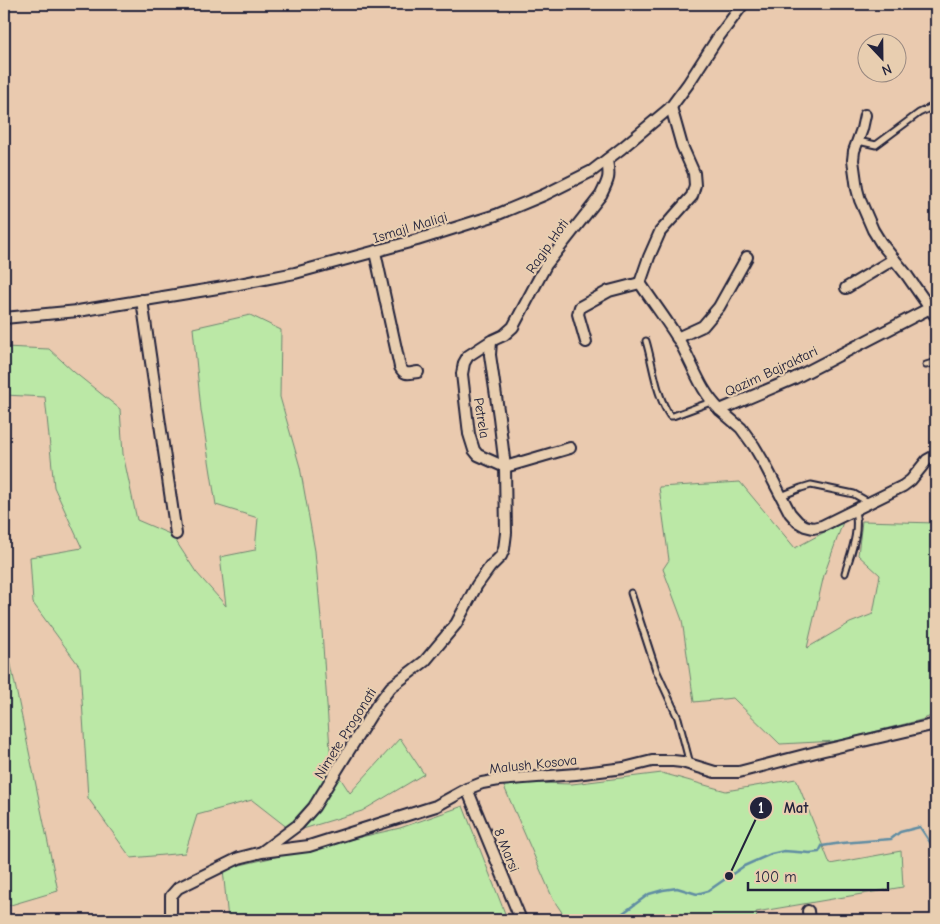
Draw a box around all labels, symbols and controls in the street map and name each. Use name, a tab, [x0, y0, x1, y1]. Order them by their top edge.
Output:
north arrow	[858, 32, 908, 82]
text: N	[879, 60, 894, 79]
street label: Ismajl Maliqi	[371, 208, 449, 247]
street label: Ragip Hoti	[522, 216, 572, 277]
street label: Qazim Bajraktari	[722, 342, 820, 400]
street label: Petrela	[470, 397, 493, 440]
street label: Nimete Progonati	[311, 685, 380, 782]
street label: Malush Kosova	[488, 751, 578, 778]
callout: Mat	[749, 793, 818, 823]
text: 1	[758, 799, 764, 817]
text: Mat	[784, 799, 809, 817]
street label: 8 Marsi	[490, 826, 523, 874]
scale bar	[748, 859, 888, 891]
text: 100 m	[755, 868, 797, 886]

